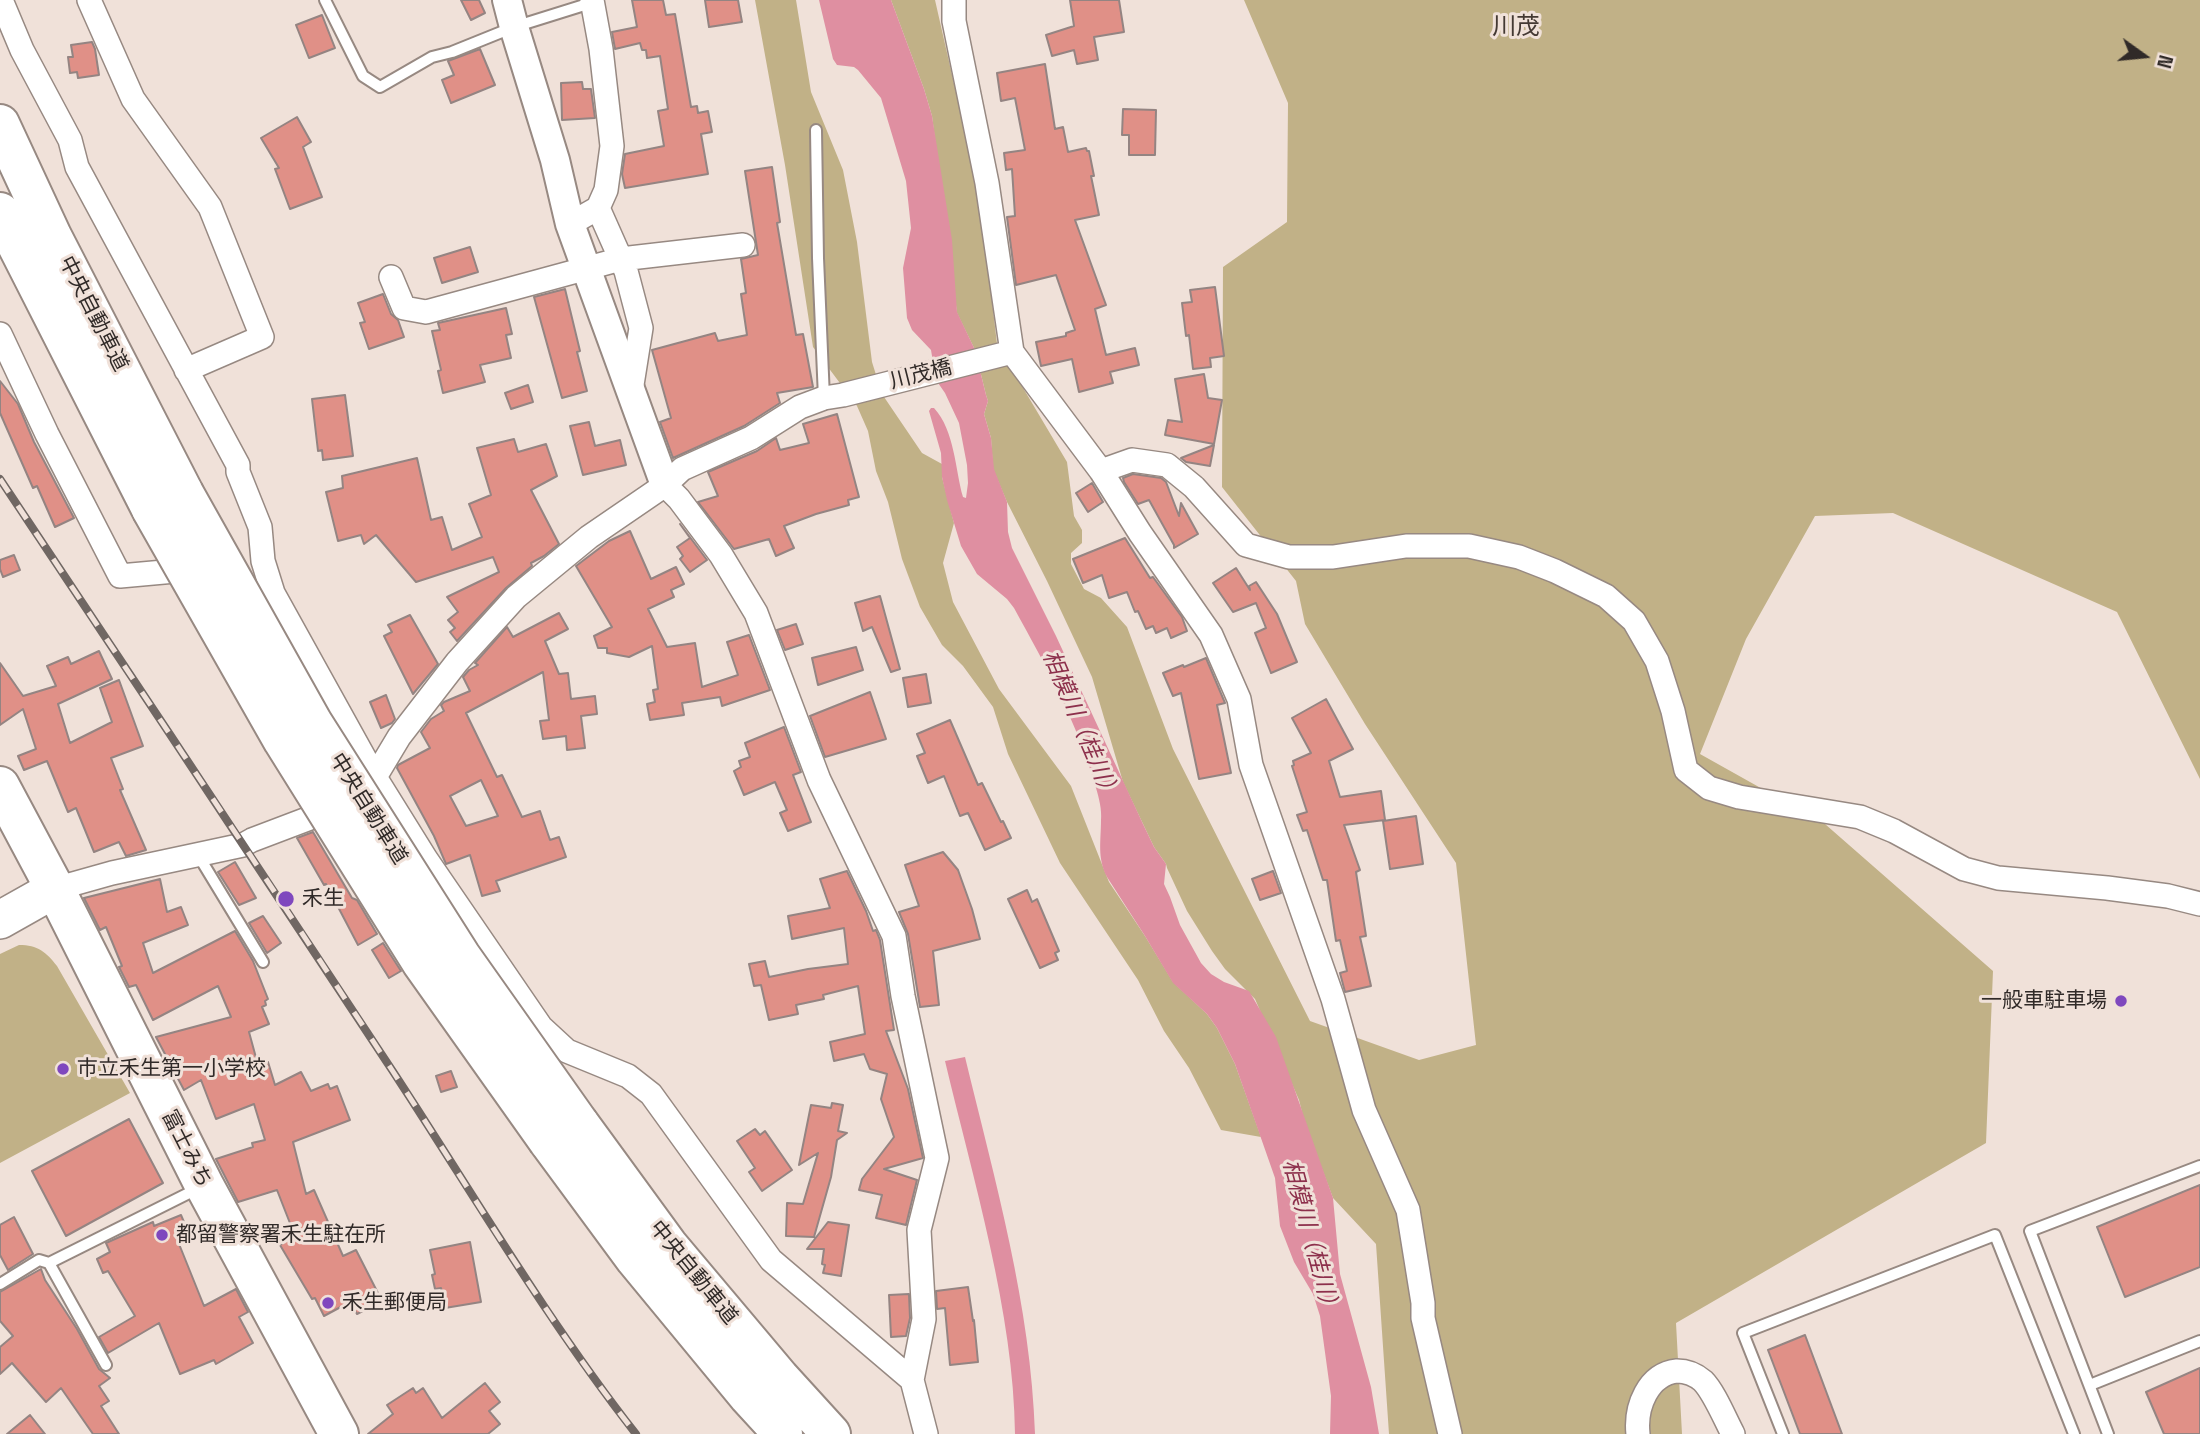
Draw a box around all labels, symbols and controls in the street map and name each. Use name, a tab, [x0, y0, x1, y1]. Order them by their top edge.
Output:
district label: 川茂	[1492, 13, 1540, 41]
north arrow	[2109, 21, 2179, 91]
text: N	[2151, 52, 2178, 71]
street label: 中央自動車道	[53, 252, 133, 376]
street label: 川茂橋	[887, 355, 955, 395]
water label: 相模川（桂川）	[1036, 647, 1124, 805]
street label: 中央自動車道	[324, 749, 412, 869]
place label: 禾生	[302, 886, 344, 912]
marker: 禾生	[276, 889, 296, 909]
place label: 一般車駐車場	[1981, 988, 2107, 1014]
marker: 一般車駐車場	[2113, 993, 2129, 1009]
place label: 市立禾生第一小学校	[77, 1056, 266, 1082]
marker: 市立禾生第一小学校	[55, 1061, 71, 1077]
street label: 富士みち	[156, 1106, 216, 1192]
water label: 相模川（桂川）	[1276, 1157, 1344, 1319]
street label: 中央自動車道	[644, 1216, 742, 1330]
place label: 都留警察署禾生駐在所	[176, 1222, 386, 1248]
marker: 都留警察署禾生駐在所	[154, 1227, 170, 1243]
place label: 禾生郵便局	[342, 1290, 447, 1316]
marker: 禾生郵便局	[320, 1295, 336, 1311]

